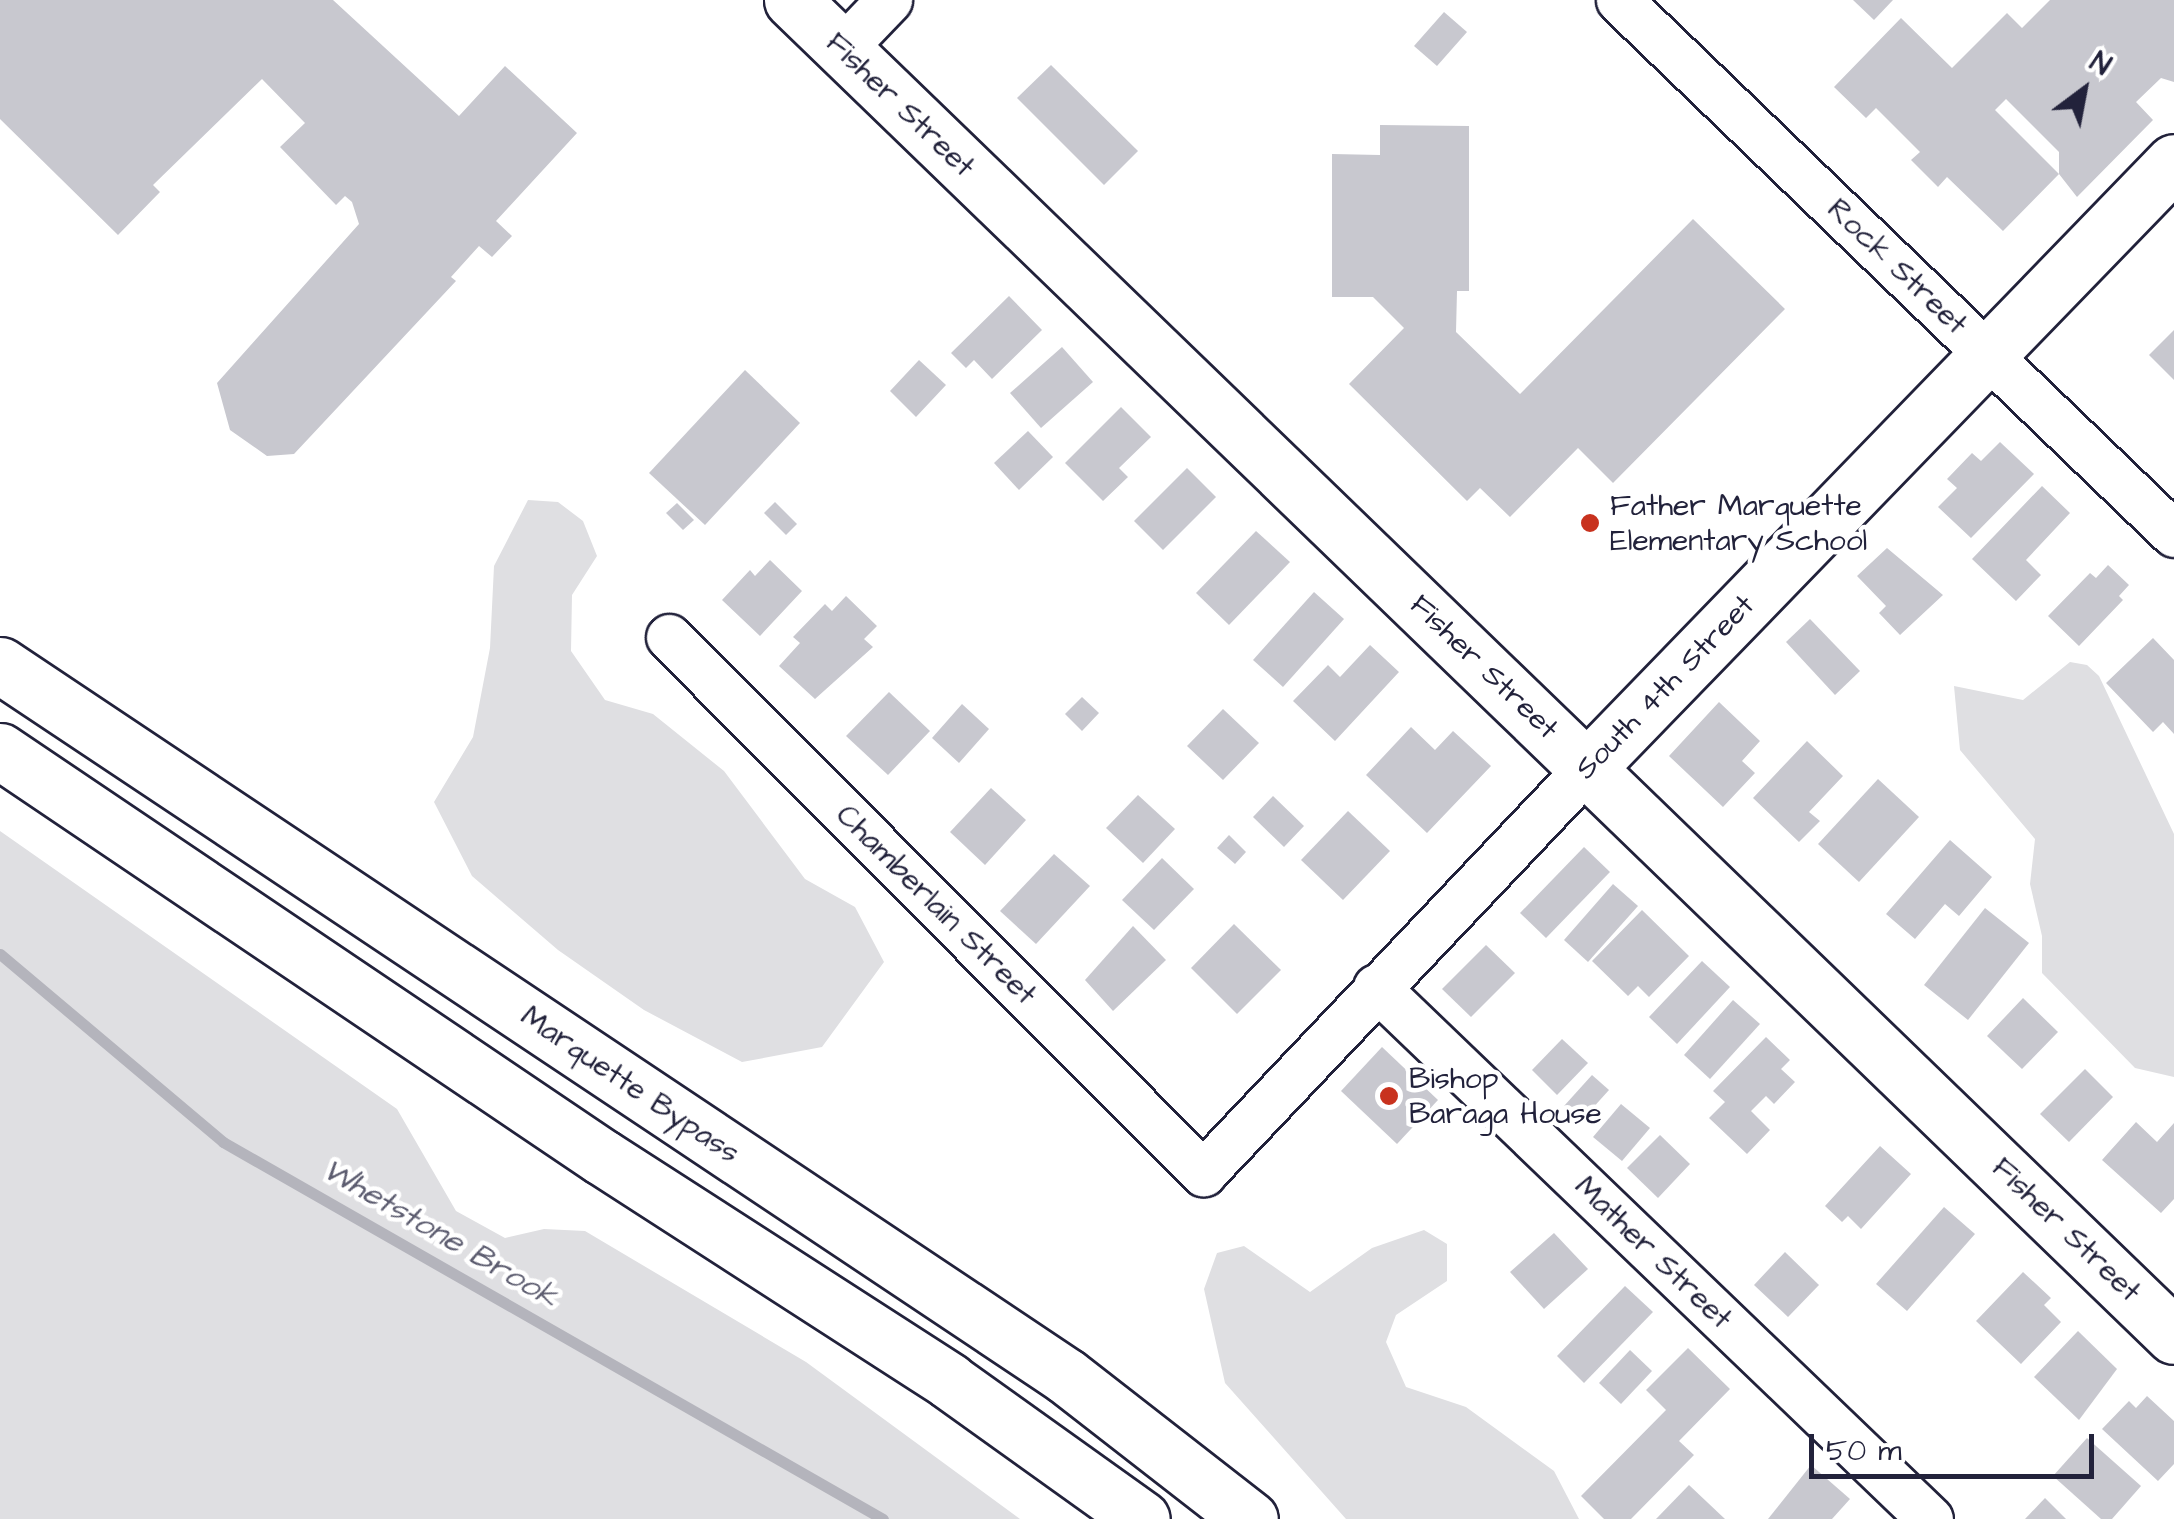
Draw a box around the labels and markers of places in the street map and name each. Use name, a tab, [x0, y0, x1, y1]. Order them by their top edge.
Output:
place label: Father Marquette Elementary School	[1610, 488, 1867, 558]
marker: Father Marquette Elementary School	[1579, 512, 1601, 534]
place label: Bishop Baraga House	[1409, 1061, 1602, 1132]
marker: Bishop Baraga House	[1378, 1085, 1400, 1107]

